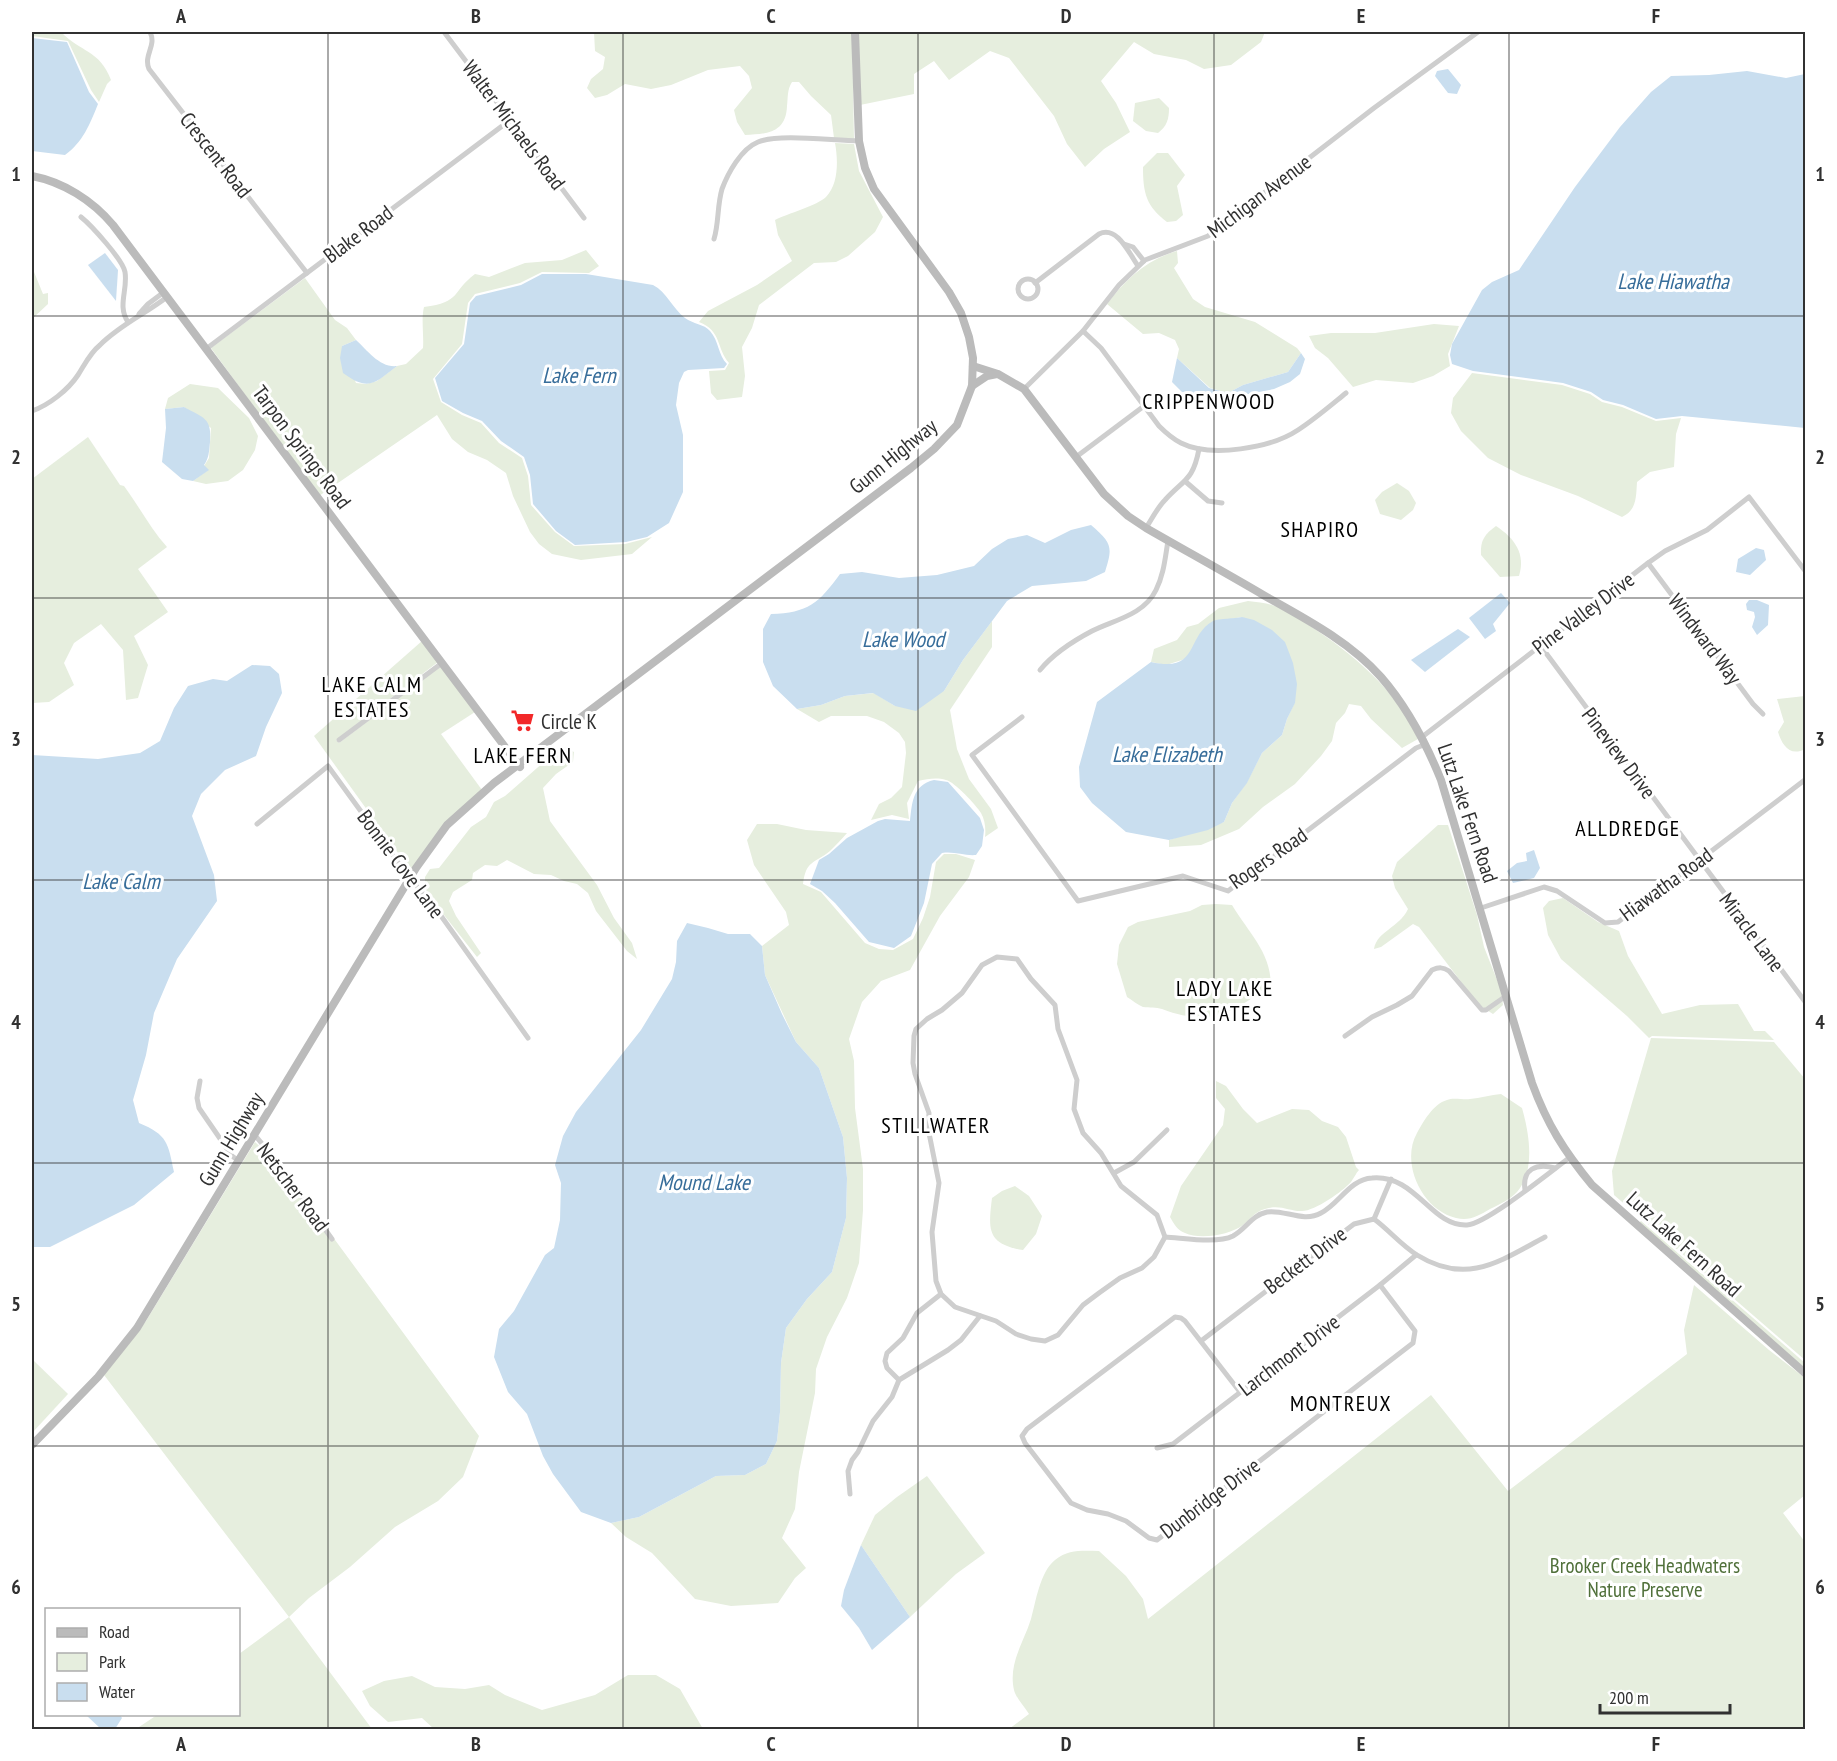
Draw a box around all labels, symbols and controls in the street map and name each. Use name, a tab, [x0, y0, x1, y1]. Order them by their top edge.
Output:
text: A	[175, 3, 187, 29]
text: B	[471, 3, 481, 29]
text: C	[766, 3, 776, 29]
text: D	[1061, 3, 1072, 29]
text: E	[1357, 3, 1365, 29]
text: F	[1652, 3, 1660, 29]
street label: Walter Michaels Road	[457, 55, 571, 195]
street label: Crescent Road	[174, 107, 258, 203]
street label: Michigan Avenue	[1202, 148, 1316, 244]
text: 1	[11, 161, 21, 187]
text: 1	[1815, 161, 1825, 187]
street label: Blake Road	[318, 199, 398, 269]
water label: Lake Hiawatha	[1617, 267, 1730, 295]
water label: Lake Fern	[542, 361, 617, 389]
street label: Tarpon Springs Road	[247, 380, 357, 514]
district label: CRIPPENWOOD	[1142, 387, 1276, 415]
street label: Gunn Highway	[844, 412, 942, 500]
text: 2	[11, 444, 21, 470]
text: 2	[1815, 444, 1825, 470]
district label: SHAPIRO	[1280, 515, 1360, 543]
street label: Pine Valley Drive	[1527, 566, 1639, 660]
street label: Windward Way	[1662, 588, 1748, 690]
water label: Lake Wood	[862, 625, 947, 653]
district label: LAKE CALM ESTATES	[321, 670, 423, 723]
street label: Pineview Drive	[1576, 702, 1662, 804]
supermarket icon: Circle K	[510, 708, 536, 734]
place label: Circle K	[541, 708, 597, 735]
text: 3	[11, 726, 21, 752]
text: 3	[1815, 726, 1825, 752]
water label: Lake Elizabeth	[1112, 740, 1223, 768]
street label: Lutz Lake Fern Road	[1432, 740, 1504, 886]
district label: LAKE FERN	[473, 741, 573, 769]
street label: Bonnie Cove Lane	[351, 804, 451, 924]
district label: ALLDREDGE	[1575, 814, 1681, 842]
street label: Rogers Road	[1224, 821, 1312, 895]
street label: Hiawatha Road	[1614, 841, 1718, 927]
water label: Lake Calm	[82, 867, 162, 895]
street label: Miracle Lane	[1713, 887, 1791, 977]
district label: LADY LAKE ESTATES	[1176, 974, 1274, 1027]
text: 4	[11, 1009, 21, 1035]
text: 4	[1815, 1009, 1825, 1035]
street label: Gunn Highway	[192, 1087, 270, 1191]
district label: STILLWATER	[881, 1111, 991, 1139]
street label: Netscher Road	[251, 1137, 335, 1237]
water label: Mound Lake	[658, 1168, 752, 1196]
street label: Lutz Lake Fern Road	[1621, 1185, 1747, 1303]
street label: Beckett Drive	[1258, 1220, 1352, 1300]
text: 5	[11, 1291, 21, 1317]
text: 5	[1815, 1291, 1825, 1317]
street label: Larchmont Drive	[1233, 1308, 1345, 1402]
district label: MONTREUX	[1290, 1389, 1392, 1417]
street label: Dunbridge Drive	[1155, 1452, 1265, 1544]
park label: Brooker Creek Headwaters Nature Preserve	[1550, 1552, 1740, 1603]
text: 6	[11, 1574, 21, 1600]
text: 6	[1815, 1574, 1825, 1600]
legend	[45, 1608, 240, 1716]
text: Road	[99, 1620, 130, 1643]
text: Park	[99, 1650, 126, 1673]
scale bar	[1600, 1677, 1730, 1715]
text: Water	[99, 1680, 135, 1703]
text: 200 m	[1609, 1686, 1649, 1709]
text: A	[175, 1731, 187, 1757]
text: B	[471, 1731, 481, 1757]
text: C	[766, 1731, 776, 1757]
text: D	[1061, 1731, 1072, 1757]
text: E	[1357, 1731, 1365, 1757]
text: F	[1652, 1731, 1660, 1757]

